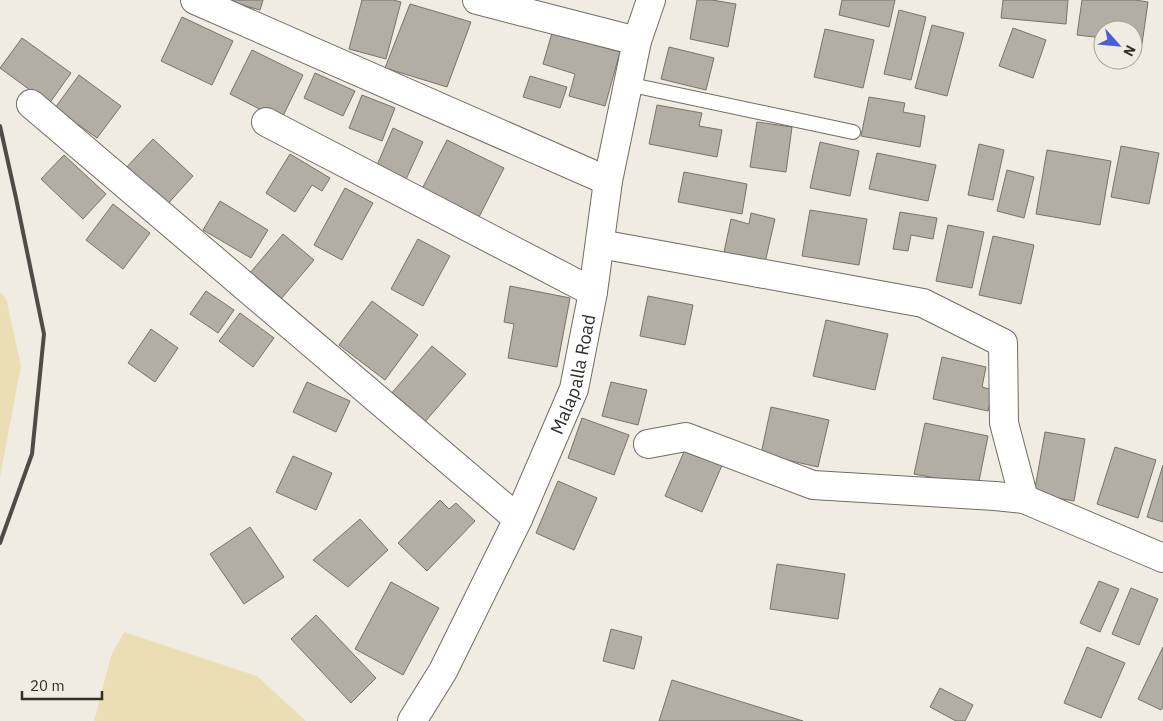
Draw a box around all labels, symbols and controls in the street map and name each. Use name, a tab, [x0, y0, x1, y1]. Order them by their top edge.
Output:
north arrow	[1093, 20, 1143, 70]
text: N	[1119, 42, 1140, 60]
street label: Malapalla Road	[545, 312, 600, 437]
scale bar	[22, 668, 102, 700]
text: 20 m	[30, 676, 65, 695]

